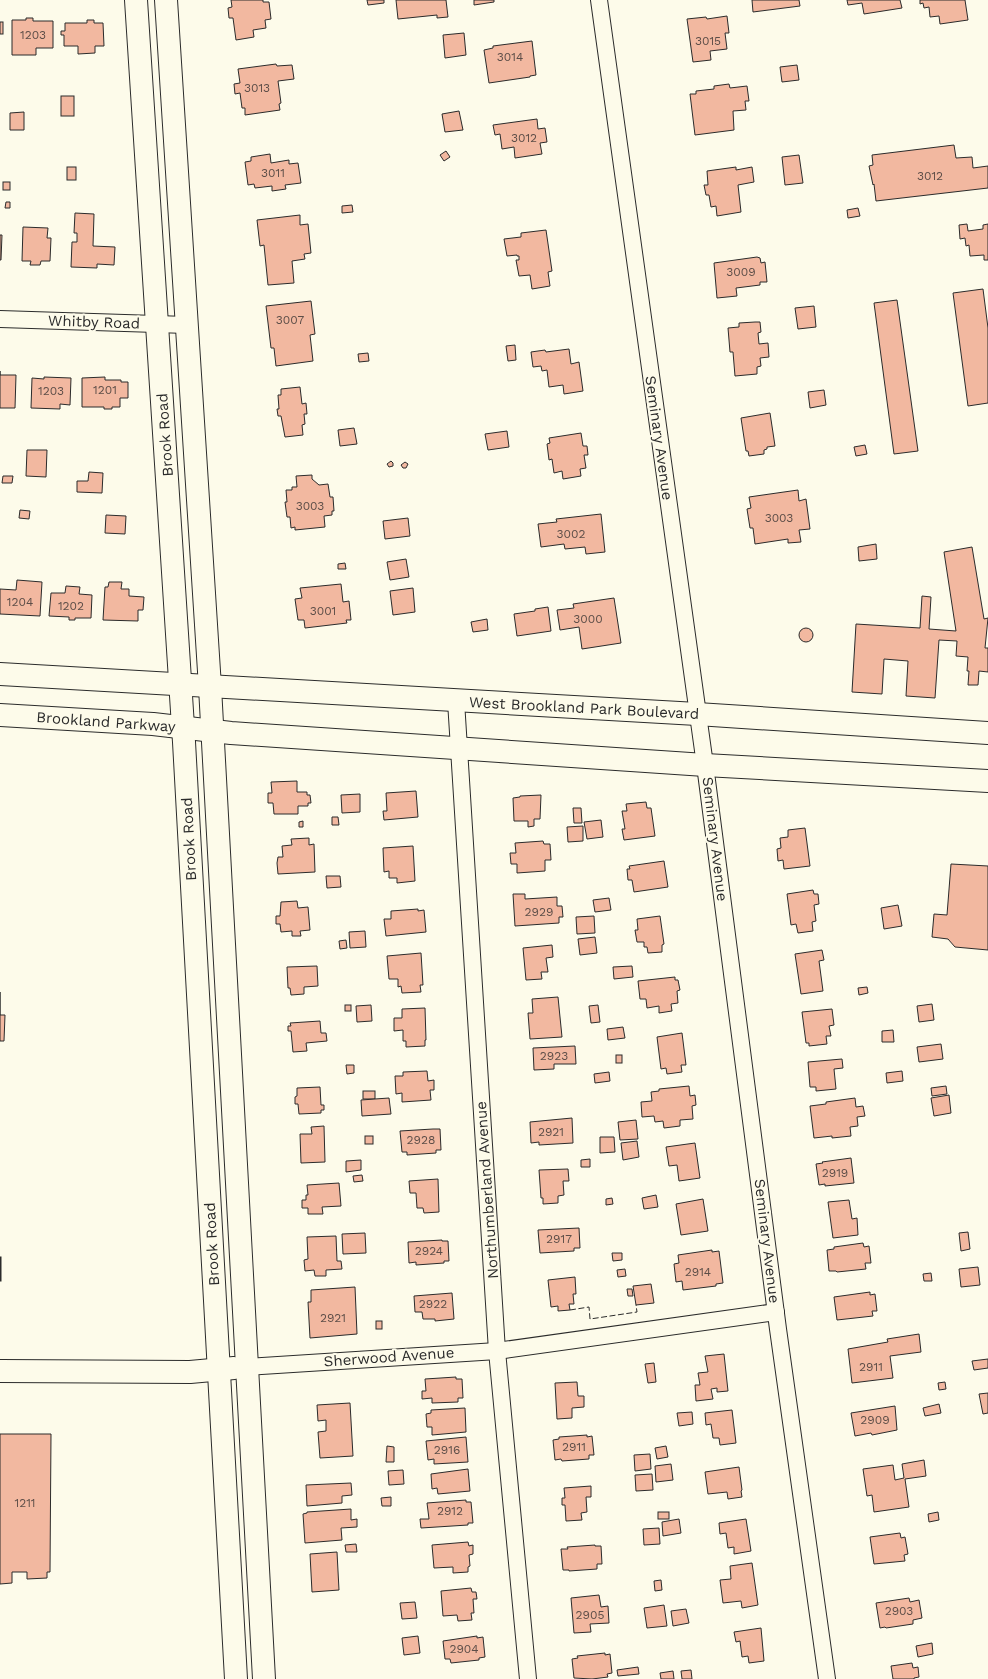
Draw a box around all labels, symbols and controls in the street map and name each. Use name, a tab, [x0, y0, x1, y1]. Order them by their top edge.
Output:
house number: 1203	[20, 28, 46, 42]
house number: 3015	[695, 34, 721, 48]
house number: 3014	[497, 50, 523, 64]
house number: 3013	[244, 81, 270, 95]
house number: 3012	[511, 131, 537, 145]
house number: 3011	[261, 166, 285, 180]
house number: 3012	[917, 169, 943, 183]
house number: 3009	[726, 265, 756, 279]
street label: Whitby Road	[48, 311, 140, 333]
house number: 3007	[276, 313, 304, 327]
street label: Seminary Avenue	[641, 375, 677, 501]
house number: 1201	[93, 383, 117, 397]
house number: 1203	[38, 384, 64, 398]
street label: Brook Road	[153, 393, 177, 477]
house number: 3003	[296, 499, 324, 513]
house number: 3003	[765, 511, 793, 525]
house number: 3002	[557, 527, 585, 541]
house number: 1204	[7, 595, 33, 609]
house number: 1202	[58, 599, 84, 613]
house number: 3001	[310, 604, 336, 618]
house number: 3000	[573, 612, 603, 626]
street label: West Brookland Park Boulevard	[468, 693, 700, 723]
street label: Brookland Parkway	[36, 708, 176, 736]
street label: Seminary Avenue	[698, 776, 732, 902]
street label: Brook Road	[178, 797, 200, 881]
house number: 2929	[525, 905, 553, 919]
house number: 2923	[540, 1049, 568, 1063]
street label: Northumberland Avenue	[472, 1100, 502, 1280]
house number: 2921	[538, 1125, 564, 1139]
house number: 2928	[407, 1133, 435, 1147]
house number: 2919	[822, 1166, 848, 1180]
street label: Seminary Avenue	[750, 1178, 784, 1304]
street label: Brook Road	[201, 1202, 223, 1286]
house number: 2917	[546, 1232, 572, 1246]
house number: 2924	[415, 1244, 443, 1258]
house number: 2914	[685, 1265, 711, 1279]
house number: 2922	[419, 1297, 447, 1311]
house number: 2921	[320, 1311, 346, 1325]
street label: Sherwood Avenue	[323, 1343, 455, 1371]
house number: 2911	[859, 1360, 883, 1374]
house number: 2909	[860, 1413, 890, 1427]
house number: 2911	[562, 1440, 586, 1454]
house number: 2916	[434, 1443, 460, 1457]
house number: 1211	[14, 1496, 36, 1510]
house number: 2912	[437, 1504, 463, 1518]
house number: 2903	[885, 1604, 913, 1618]
house number: 2905	[576, 1608, 604, 1622]
house number: 2904	[449, 1642, 479, 1656]

